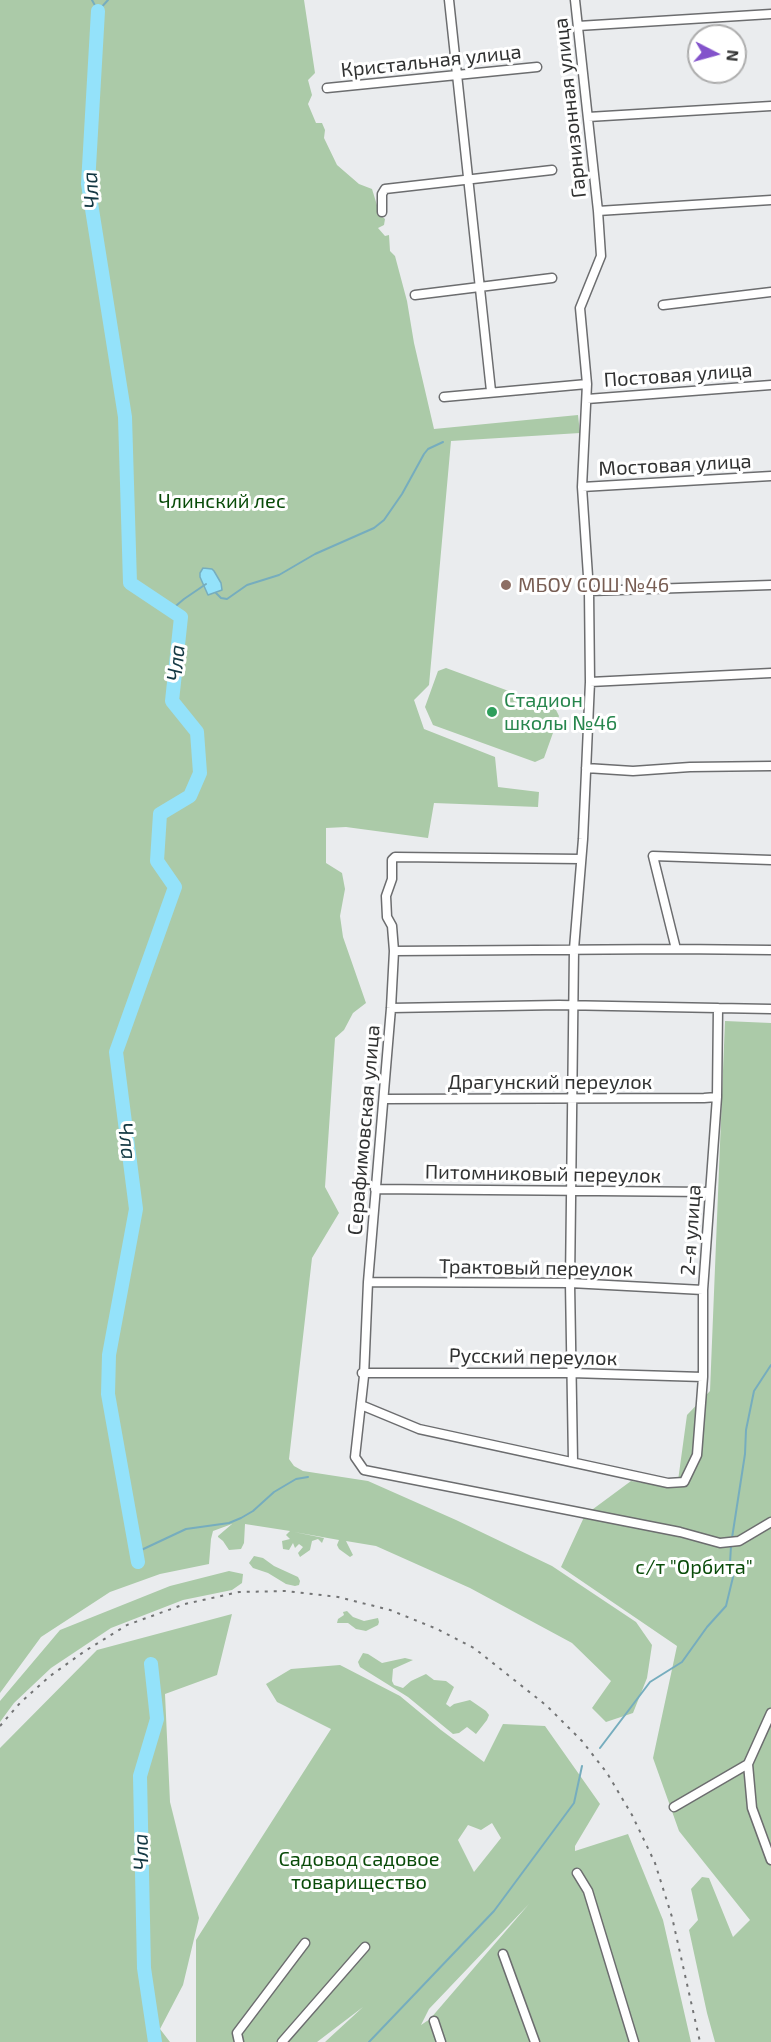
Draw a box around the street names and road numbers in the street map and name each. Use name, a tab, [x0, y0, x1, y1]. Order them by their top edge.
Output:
street label: Гарнизонная улица	[549, 17, 591, 199]
street label: Кристальная улица	[339, 40, 523, 82]
street label: Постовая улица	[603, 358, 753, 392]
street label: Мостовая улица	[598, 449, 752, 481]
street label: Серафимовская улица	[343, 1024, 385, 1236]
street label: Драгунский переулок	[448, 1070, 652, 1094]
street label: Питомниковый переулок	[425, 1160, 661, 1188]
street label: 2-я улица	[676, 1184, 706, 1276]
street label: Трактовый переулок	[439, 1254, 633, 1282]
street label: Русский переулок	[449, 1344, 617, 1370]

